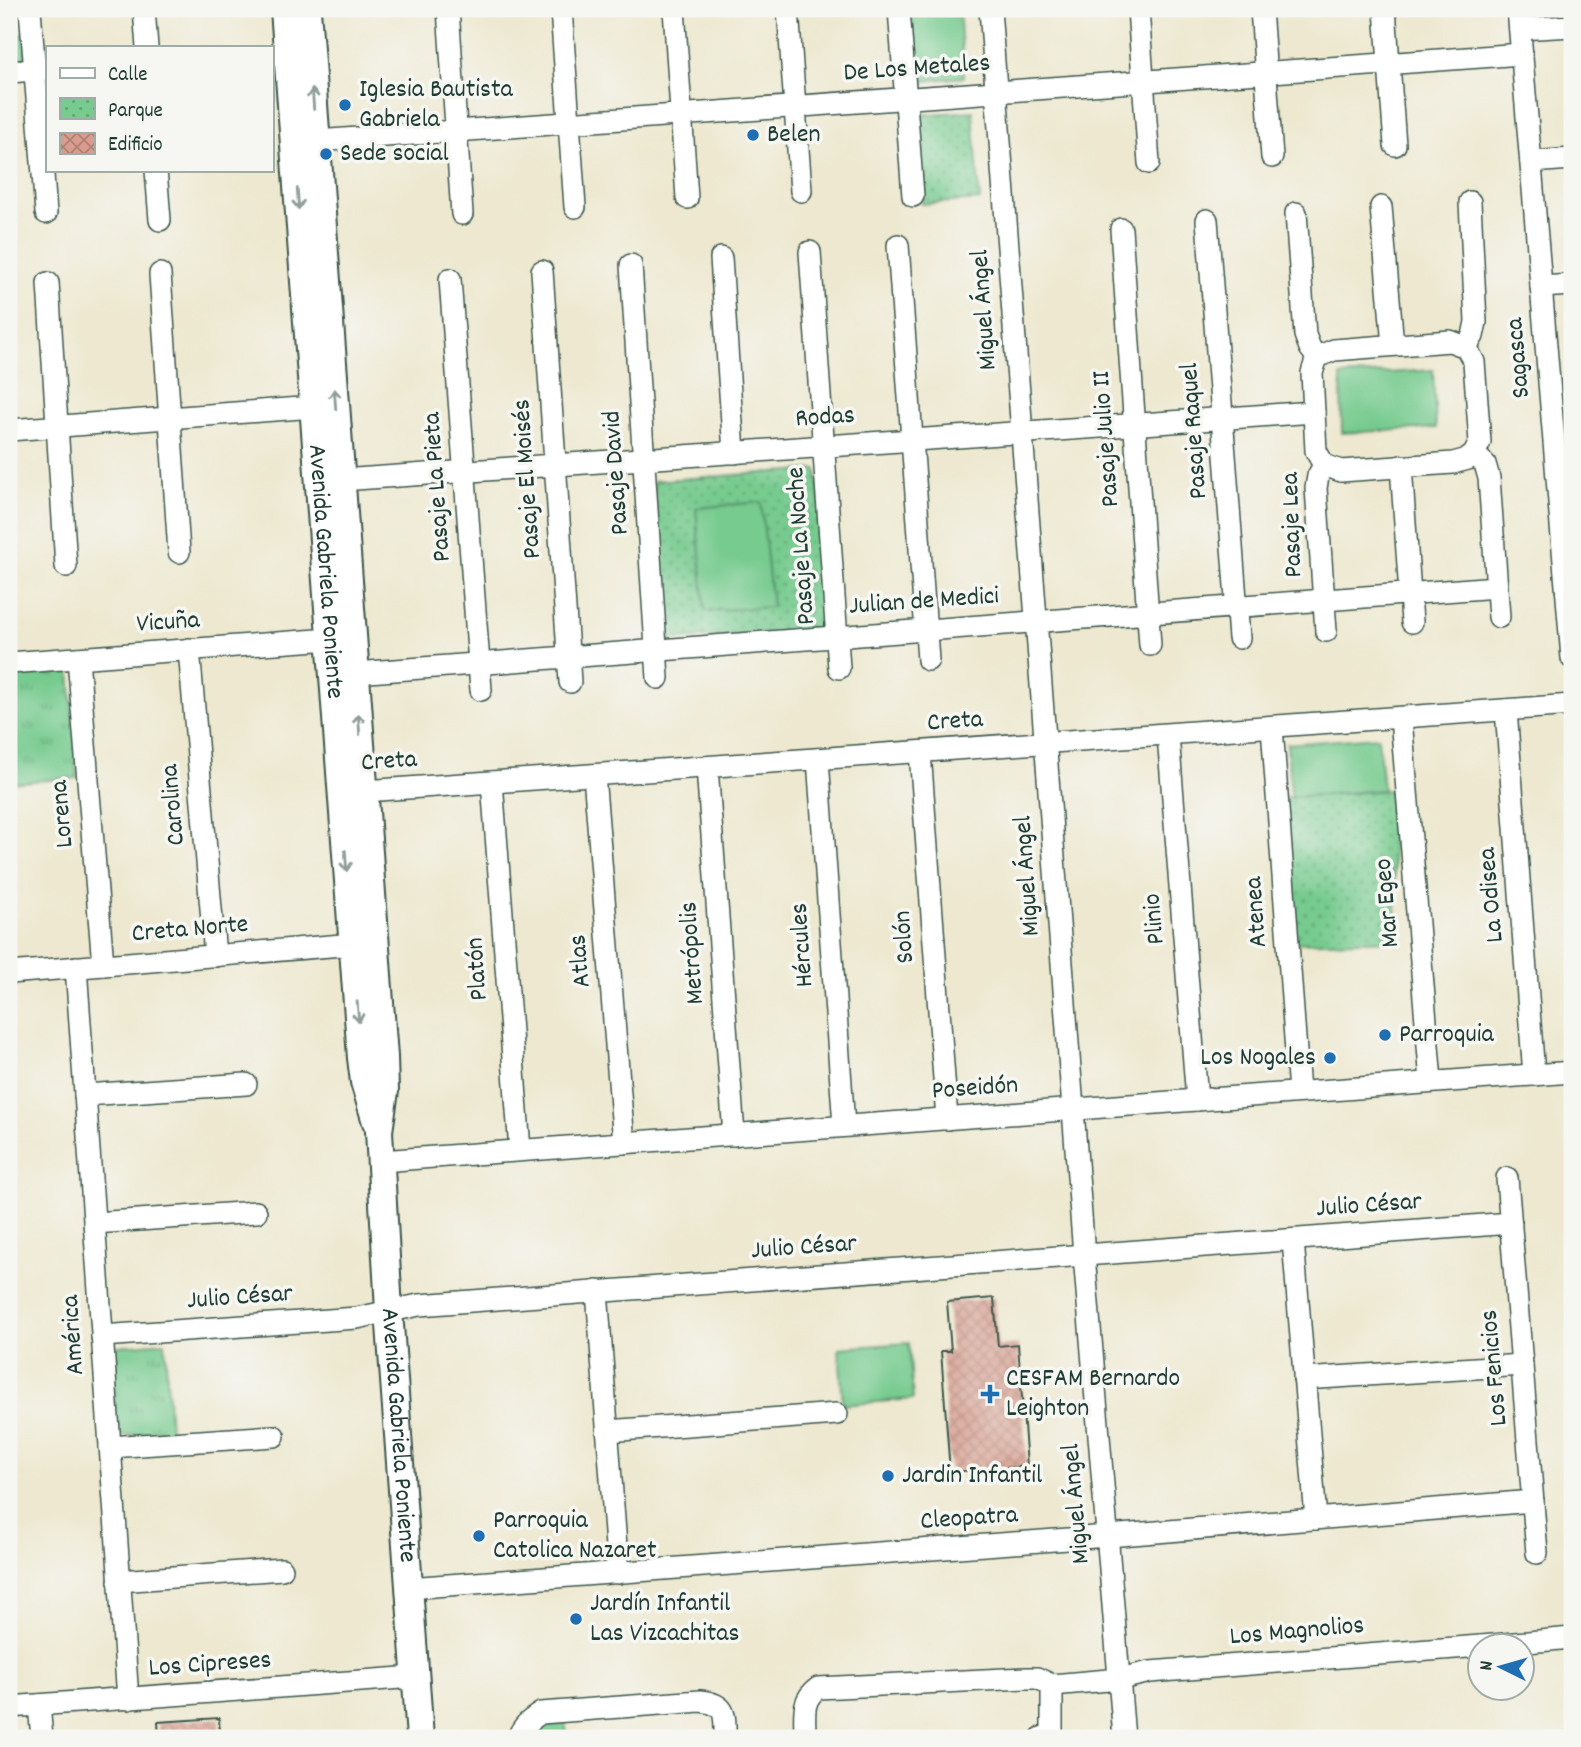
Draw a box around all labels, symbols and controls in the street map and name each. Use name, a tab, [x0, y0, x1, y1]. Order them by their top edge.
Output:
street label: De Los Metales	[842, 45, 992, 93]
legend	[46, 46, 273, 172]
text: Calle	[108, 61, 147, 91]
place label: Iglesia Bautista Gabriela	[359, 72, 514, 139]
one-way arrow	[306, 88, 319, 111]
text: Parque	[108, 97, 163, 127]
marker: Iglesia Bautista Gabriela	[337, 97, 353, 113]
place label: Belen	[767, 117, 820, 154]
marker: Belen	[745, 127, 761, 143]
text: Edificio	[108, 131, 163, 161]
place label: Sede social	[340, 136, 449, 173]
marker: Sede social	[318, 146, 334, 162]
one-way arrow	[292, 187, 305, 210]
street label: Miguel Ángel	[962, 249, 1008, 371]
street label: Sagasca	[1497, 315, 1541, 400]
street label: Pasaje Raquel	[1172, 362, 1218, 500]
street label: Pasaje Julio II	[1084, 370, 1130, 508]
one-way arrow	[328, 388, 341, 411]
street label: Rodas	[794, 397, 856, 439]
street label: Pasaje El Moisés	[504, 398, 552, 560]
street label: Pasaje David	[594, 409, 640, 537]
street label: Pasaje La Pieta	[414, 410, 462, 563]
street label: Avenida Gabriela Poniente	[297, 443, 353, 700]
street label: Pasaje La Noche	[778, 466, 826, 626]
street label: Pasaje Lea	[1273, 471, 1313, 578]
street label: Julian de Medici	[848, 578, 1000, 626]
street label: Vicuña	[135, 602, 202, 644]
street label: Creta	[926, 702, 985, 742]
one-way arrow	[352, 713, 365, 735]
street label: Creta	[360, 742, 419, 782]
street label: Carolina	[152, 762, 196, 847]
street label: Lorena	[42, 778, 84, 849]
street label: Miguel Ángel	[1005, 815, 1051, 937]
street label: La Odisea	[1469, 845, 1515, 944]
one-way arrow	[340, 849, 353, 872]
street label: Mar Egeo	[1366, 857, 1410, 949]
street label: Atenea	[1236, 875, 1278, 949]
street label: Plinio	[1134, 892, 1176, 946]
street label: Metrópolis	[671, 900, 715, 1006]
street label: Hércules	[782, 902, 824, 988]
street label: Creta Norte	[130, 906, 250, 954]
street label: Solón	[885, 909, 925, 965]
street label: Atlas	[560, 933, 602, 989]
street label: Platón	[457, 936, 499, 1002]
one-way arrow	[352, 1001, 365, 1023]
place label: Parroquia	[1399, 1017, 1494, 1054]
marker: Parroquia	[1377, 1027, 1393, 1043]
place label: Los Nogales	[1200, 1040, 1316, 1077]
marker: Los Nogales	[1322, 1050, 1338, 1066]
street label: Poseidón	[931, 1068, 1019, 1110]
street label: Julio César	[1315, 1184, 1423, 1228]
street label: Julio César	[750, 1226, 858, 1270]
street label: Julio César	[186, 1276, 294, 1320]
street label: América	[53, 1293, 95, 1376]
street label: Avenida Gabriela Poniente	[370, 1306, 426, 1564]
street label: Los Fenicios	[1471, 1308, 1519, 1428]
place label: CESFAM Bernardo Leighton	[1006, 1361, 1180, 1428]
marker: CESFAM Bernardo Leighton	[980, 1384, 1000, 1404]
street label: Miguel Ángel	[1053, 1442, 1101, 1566]
place label: Jardin Infantil	[902, 1458, 1042, 1495]
marker: Jardin Infantil	[880, 1468, 896, 1484]
street label: Cleopatra	[919, 1497, 1020, 1541]
place label: Parroquia Catolica Nazaret	[493, 1503, 657, 1570]
marker: Parroquia Catolica Nazaret	[471, 1528, 487, 1544]
place label: Jardín Infantil Las Vizcachitas	[590, 1586, 739, 1653]
street label: Los Magnolios	[1228, 1608, 1366, 1656]
marker: Jardín Infantil Las Vizcachitas	[568, 1611, 584, 1627]
north arrow	[1466, 1632, 1536, 1702]
street label: Los Cipreses	[147, 1642, 273, 1688]
text: N	[1474, 1660, 1501, 1672]

